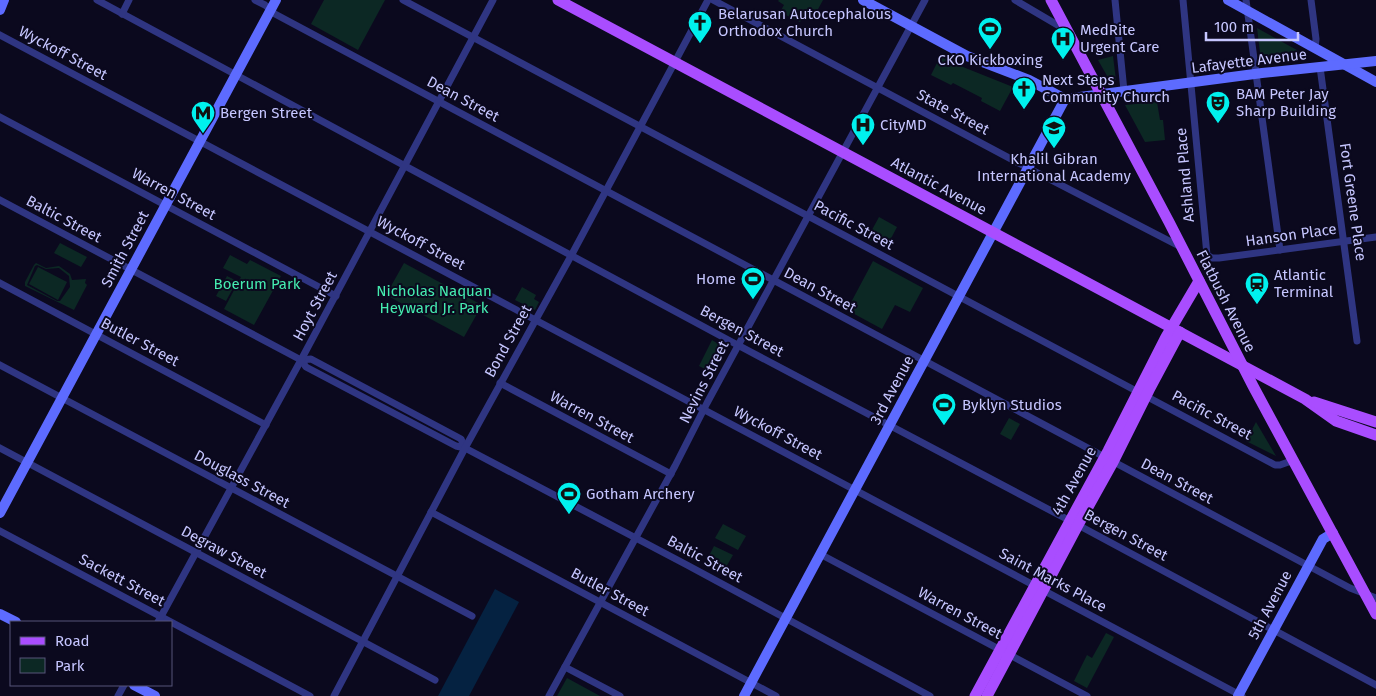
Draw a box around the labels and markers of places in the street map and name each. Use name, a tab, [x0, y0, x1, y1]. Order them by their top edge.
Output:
place label: Belarusan Autocephalous Orthodox Church	[718, 5, 891, 40]
church icon: Belarusan Autocephalous Orthodox Church	[687, 10, 713, 44]
sports icon: CKO Kickboxing	[977, 16, 1003, 50]
place label: MedRite Urgent Care	[1080, 21, 1159, 56]
hospital icon: MedRite Urgent Care	[1050, 26, 1076, 60]
place label: CKO Kickboxing	[938, 51, 1043, 69]
place label: Next Steps Community Church	[1042, 71, 1170, 106]
church icon: Next Steps Community Church	[1011, 76, 1037, 110]
place label: BAM Peter Jay Sharp Building	[1236, 85, 1336, 120]
theatre icon: BAM Peter Jay Sharp Building	[1205, 90, 1231, 124]
metro station icon: Bergen Street	[190, 100, 216, 134]
place label: Bergen Street	[220, 104, 313, 122]
hospital icon: CityMD	[850, 112, 876, 146]
school or university icon: Khalil Gibran International Academy	[1041, 115, 1067, 149]
place label: CityMD	[880, 116, 927, 134]
place label: Khalil Gibran International Academy	[977, 150, 1132, 185]
sports icon: Home	[740, 266, 766, 300]
place label: Atlantic Terminal	[1274, 266, 1334, 301]
place label: Home	[696, 270, 736, 288]
station icon: Atlantic Terminal	[1244, 271, 1270, 305]
sports icon: Byklyn Studios	[931, 392, 957, 426]
place label: Byklyn Studios	[962, 396, 1062, 414]
sports icon: Gotham Archery	[556, 481, 582, 515]
place label: Gotham Archery	[586, 485, 695, 503]

